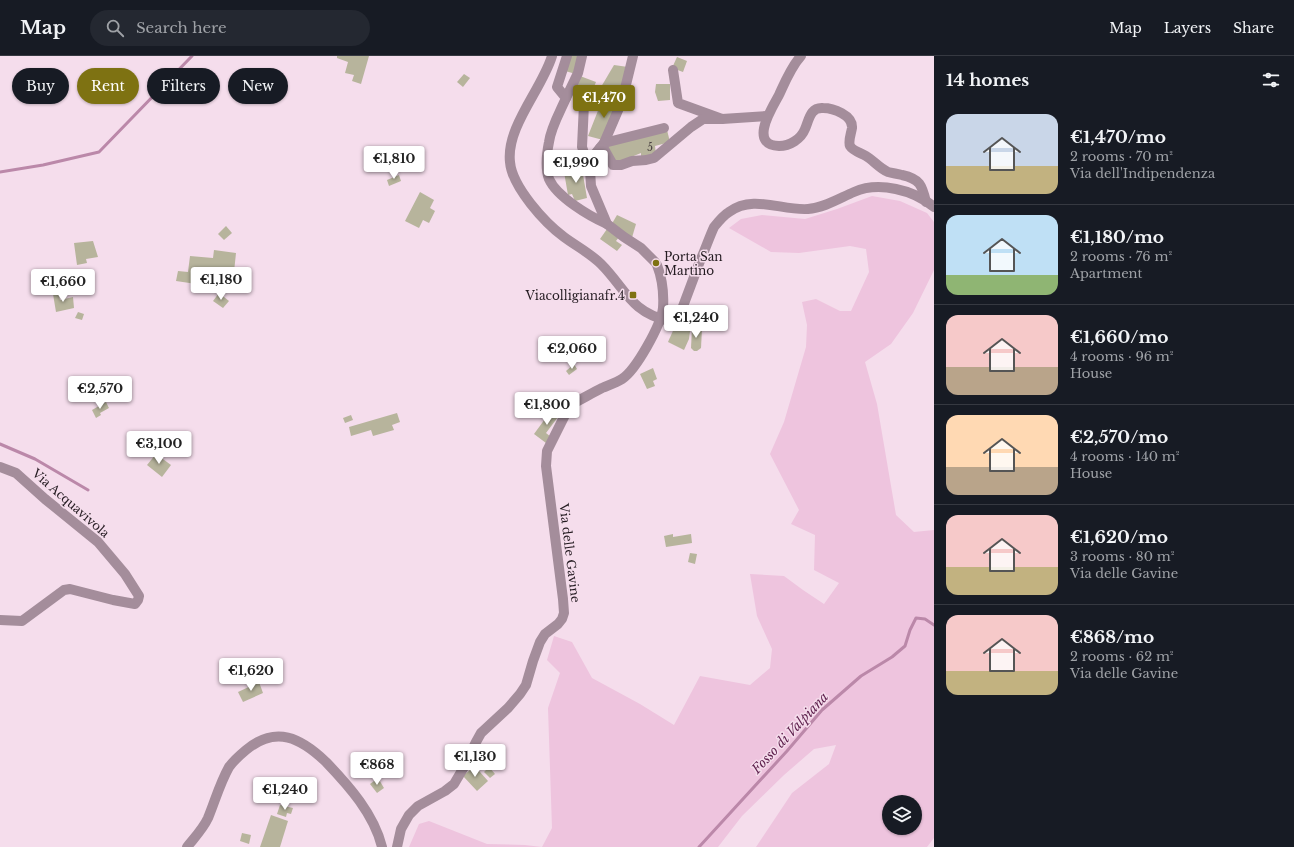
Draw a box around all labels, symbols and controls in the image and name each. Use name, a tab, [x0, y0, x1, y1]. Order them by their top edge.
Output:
search box	[90, 10, 370, 46]
text: Map	[20, 16, 66, 39]
icon: search	[104, 17, 126, 39]
text: Search here	[136, 18, 227, 37]
text: Map	[1109, 19, 1142, 37]
text: Layers	[1164, 19, 1211, 37]
text: Share	[1233, 19, 1274, 37]
chip: Buy	[12, 68, 69, 104]
chip: Rent	[77, 68, 139, 104]
chip: Filters	[147, 68, 220, 104]
chip: New	[228, 68, 288, 104]
icon: filters	[1260, 69, 1282, 91]
text: 14 homes	[946, 70, 1029, 91]
pin: €1,470	[571, 85, 637, 119]
text: €1,470	[582, 89, 626, 106]
text: €1,470/mo	[1070, 127, 1166, 148]
icon: home	[978, 130, 1026, 178]
house number: 5	[647, 141, 653, 154]
pin: €1,810	[361, 146, 427, 180]
text: 2 rooms · 70 m²	[1070, 148, 1173, 165]
text: €1,810	[373, 150, 415, 167]
pin: €1,990	[543, 150, 609, 184]
text: €1,990	[553, 154, 599, 171]
text: Via dell'Indipendenza	[1070, 165, 1215, 182]
text: €1,180/mo	[1070, 227, 1164, 248]
icon: home	[978, 231, 1026, 279]
text: 2 rooms · 76 m²	[1070, 248, 1172, 265]
place label: Porta San Martino	[664, 249, 723, 278]
marker: Porta San Martino	[651, 258, 661, 268]
text: Apartment	[1070, 265, 1142, 282]
pin: €1,180	[188, 267, 254, 301]
pin: €1,660	[30, 269, 96, 303]
text: €1,180	[200, 271, 242, 288]
text: €1,660	[40, 273, 86, 290]
place label: Viacolligianafr.4	[525, 288, 625, 303]
marker: Viacolligianafr.4	[628, 290, 638, 300]
pin: €1,240	[663, 305, 729, 339]
text: €1,240	[673, 309, 719, 326]
text: €1,660/mo	[1070, 327, 1168, 348]
icon: home	[978, 331, 1026, 379]
pin: €2,060	[539, 336, 605, 370]
text: €2,060	[547, 340, 597, 357]
text: 4 rooms · 96 m²	[1070, 348, 1174, 365]
text: House	[1070, 365, 1112, 382]
pin: €2,570	[67, 376, 133, 410]
text: €2,570	[77, 380, 123, 397]
pin: €1,800	[514, 392, 580, 426]
text: €1,800	[524, 396, 570, 413]
text: €2,570/mo	[1070, 427, 1168, 448]
pin: €3,100	[126, 431, 192, 465]
icon: home	[978, 431, 1026, 479]
text: €3,100	[136, 435, 182, 452]
text: 4 rooms · 140 m²	[1070, 448, 1180, 465]
street label: Via Acquavivola	[29, 465, 113, 541]
text: House	[1070, 465, 1112, 482]
street label: Via delle Gavine	[556, 502, 584, 604]
text: €1,620/mo	[1070, 527, 1168, 548]
icon: home	[978, 531, 1026, 579]
text: 3 rooms · 80 m²	[1070, 548, 1174, 565]
text: Via delle Gavine	[1070, 565, 1178, 582]
text: €868/mo	[1070, 627, 1154, 648]
icon: home	[978, 631, 1026, 679]
text: 2 rooms · 62 m²	[1070, 648, 1174, 665]
pin: €1,620	[218, 658, 284, 692]
text: €1,620	[228, 662, 274, 679]
text: Via delle Gavine	[1070, 665, 1178, 682]
water label: Fosso di Valpiana	[747, 689, 832, 778]
pin: €1,130	[442, 744, 508, 778]
text: €1,130	[454, 748, 496, 765]
pin: €868	[353, 752, 401, 786]
text: €868	[359, 756, 395, 773]
pin: €1,240	[252, 777, 318, 811]
text: €1,240	[262, 781, 308, 798]
map controls	[882, 795, 922, 835]
button: layers	[882, 795, 922, 835]

